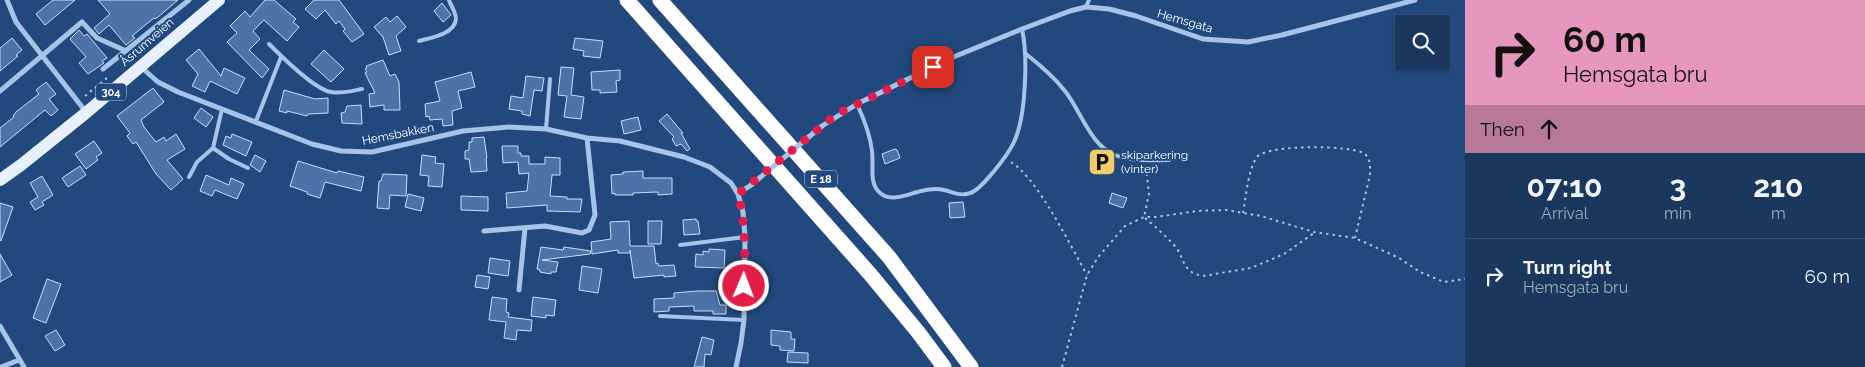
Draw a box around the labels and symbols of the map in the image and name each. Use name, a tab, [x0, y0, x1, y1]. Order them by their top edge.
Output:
street label: Hemsgata	[1156, 6, 1214, 36]
street label: Åsrumveien	[118, 15, 176, 69]
pin	[912, 46, 954, 88]
road number: 304	[96, 84, 126, 100]
street label: Hemsbakken	[361, 120, 435, 148]
parking icon: skiparkering (vinter)	[1087, 147, 1117, 177]
place label: skiparkering (vinter)	[1121, 148, 1188, 176]
road number: E 18	[805, 170, 837, 188]
position arrow	[717, 259, 769, 311]

